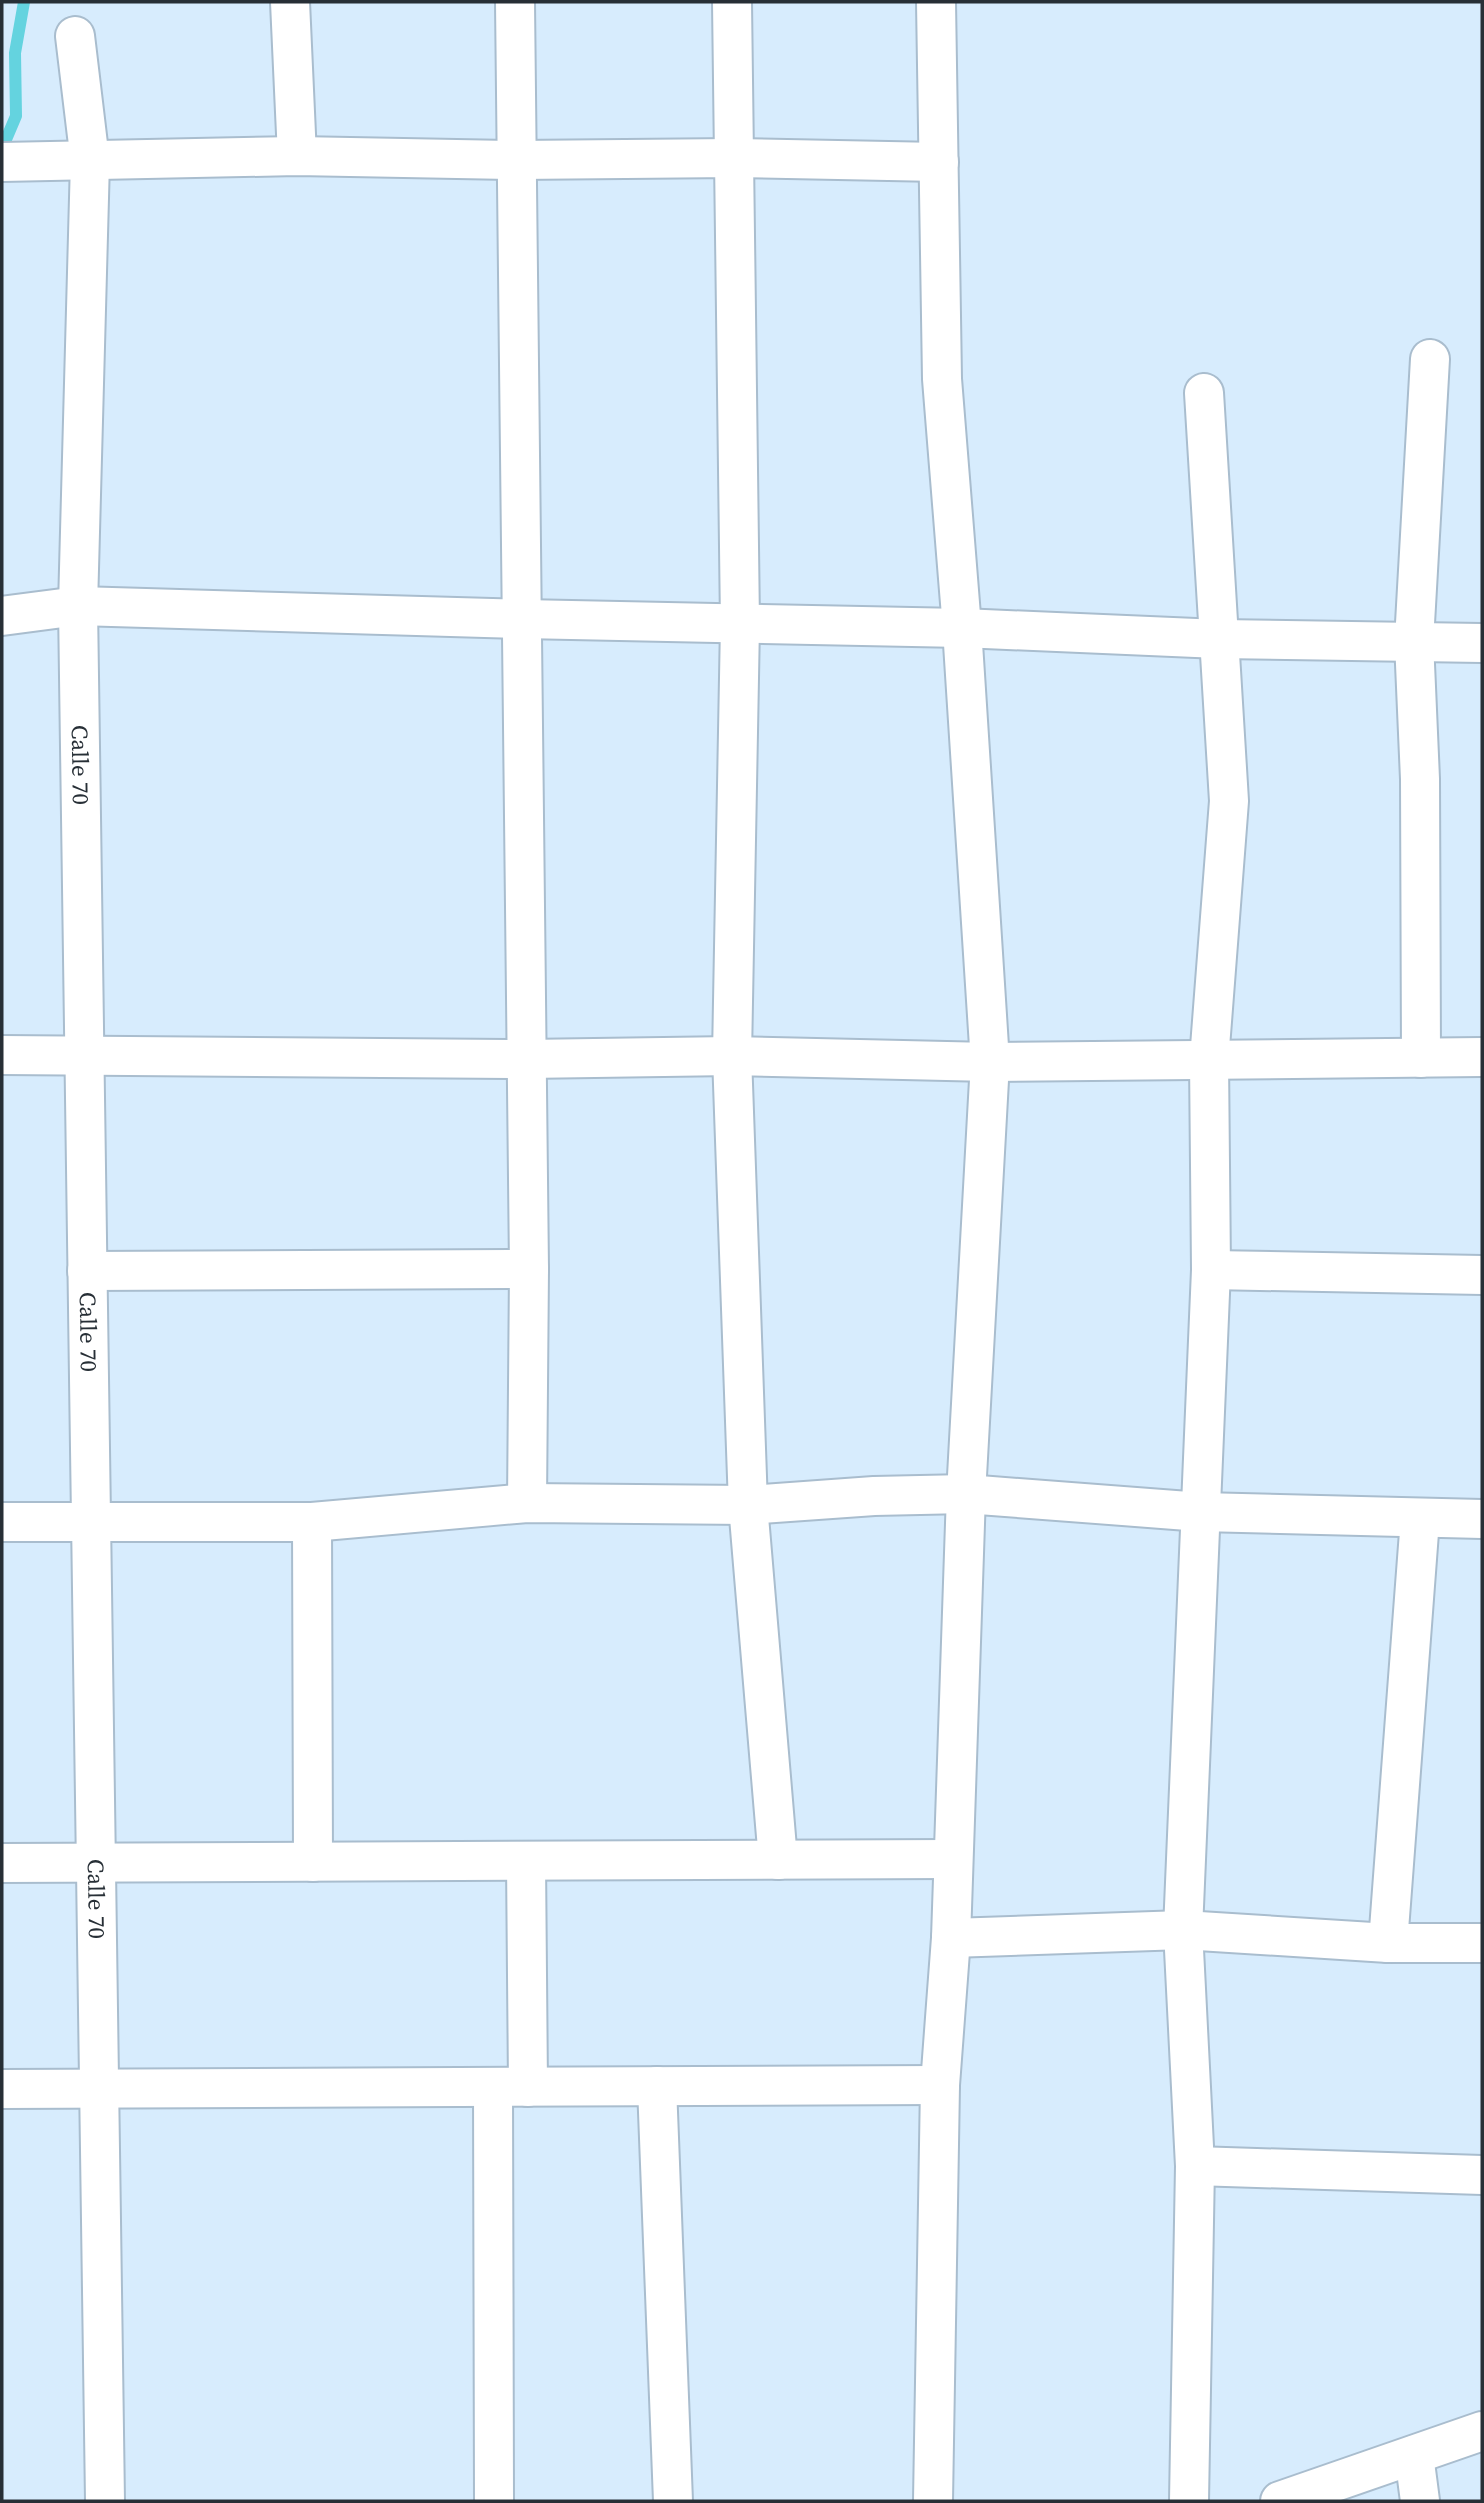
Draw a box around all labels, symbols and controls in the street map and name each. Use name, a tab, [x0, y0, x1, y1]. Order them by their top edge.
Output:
street label: Calle 70	[64, 725, 97, 805]
street label: Calle 70	[72, 1292, 105, 1372]
street label: Calle 70	[80, 1859, 113, 1939]

